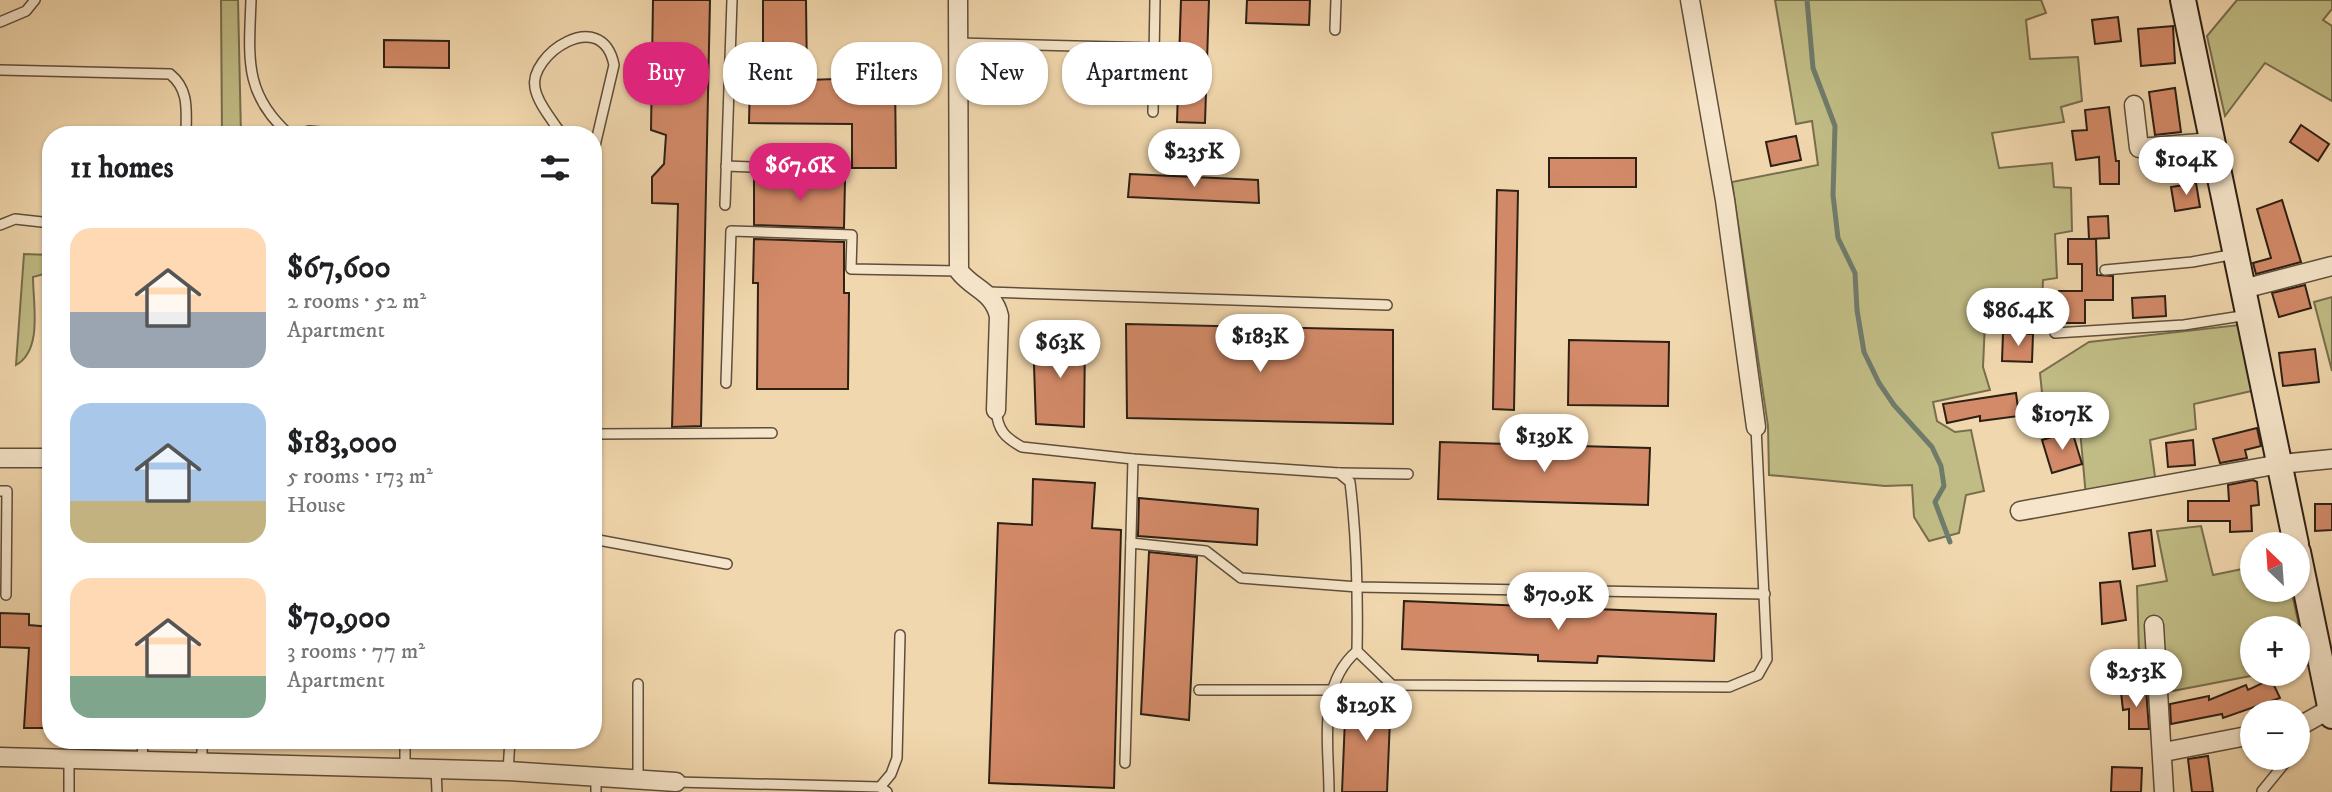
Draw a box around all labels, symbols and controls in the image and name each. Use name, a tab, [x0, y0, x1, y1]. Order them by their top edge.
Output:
chip: Buy	[623, 42, 709, 105]
chip: Rent	[723, 42, 817, 105]
chip: Filters	[831, 42, 942, 105]
chip: New	[956, 42, 1048, 105]
chip: Apartment	[1062, 42, 1212, 105]
pin: $235K	[1145, 130, 1243, 189]
text: $235K	[1164, 137, 1224, 166]
pin: $104K	[2137, 138, 2235, 197]
pin: $67.6K	[743, 144, 857, 203]
text: $104K	[2155, 145, 2217, 174]
icon: filters	[536, 149, 574, 187]
text: 11 homes	[70, 150, 174, 187]
text: $67.6K	[765, 151, 835, 180]
text: $67,600	[287, 250, 391, 287]
icon: home	[126, 256, 210, 340]
text: 2 rooms · 52 m²	[287, 287, 426, 316]
pin: $86.4K	[1961, 288, 2075, 348]
text: $86.4K	[1982, 296, 2054, 325]
pin: $183K	[1211, 314, 1309, 374]
text: Apartment	[287, 316, 385, 345]
pin: $63K	[1019, 320, 1101, 380]
text: $183K	[1231, 322, 1289, 351]
text: $63K	[1035, 328, 1085, 357]
pin: $107K	[2013, 392, 2111, 452]
text: $107K	[2031, 400, 2093, 429]
pin: $139K	[1495, 414, 1593, 474]
text: $139K	[1515, 422, 1573, 451]
text: $183,000	[287, 425, 397, 462]
icon: home	[126, 431, 210, 515]
text: 5 rooms · 173 m²	[287, 462, 433, 491]
text: House	[287, 491, 345, 520]
north arrow	[2240, 532, 2310, 602]
map controls	[2240, 532, 2310, 770]
pin: $70.9K	[1501, 572, 1615, 632]
text: $70.9K	[1523, 580, 1593, 609]
text: $70,900	[287, 600, 391, 637]
icon: home	[126, 606, 210, 690]
button: +	[2240, 616, 2310, 686]
text: 3 rooms · 77 m²	[287, 637, 425, 666]
pin: $253K	[2087, 650, 2185, 709]
text: $253K	[2106, 657, 2166, 686]
text: Apartment	[287, 666, 385, 695]
pin: $129K	[1317, 684, 1415, 743]
text: $129K	[1336, 691, 1396, 720]
button: −	[2240, 700, 2310, 770]

